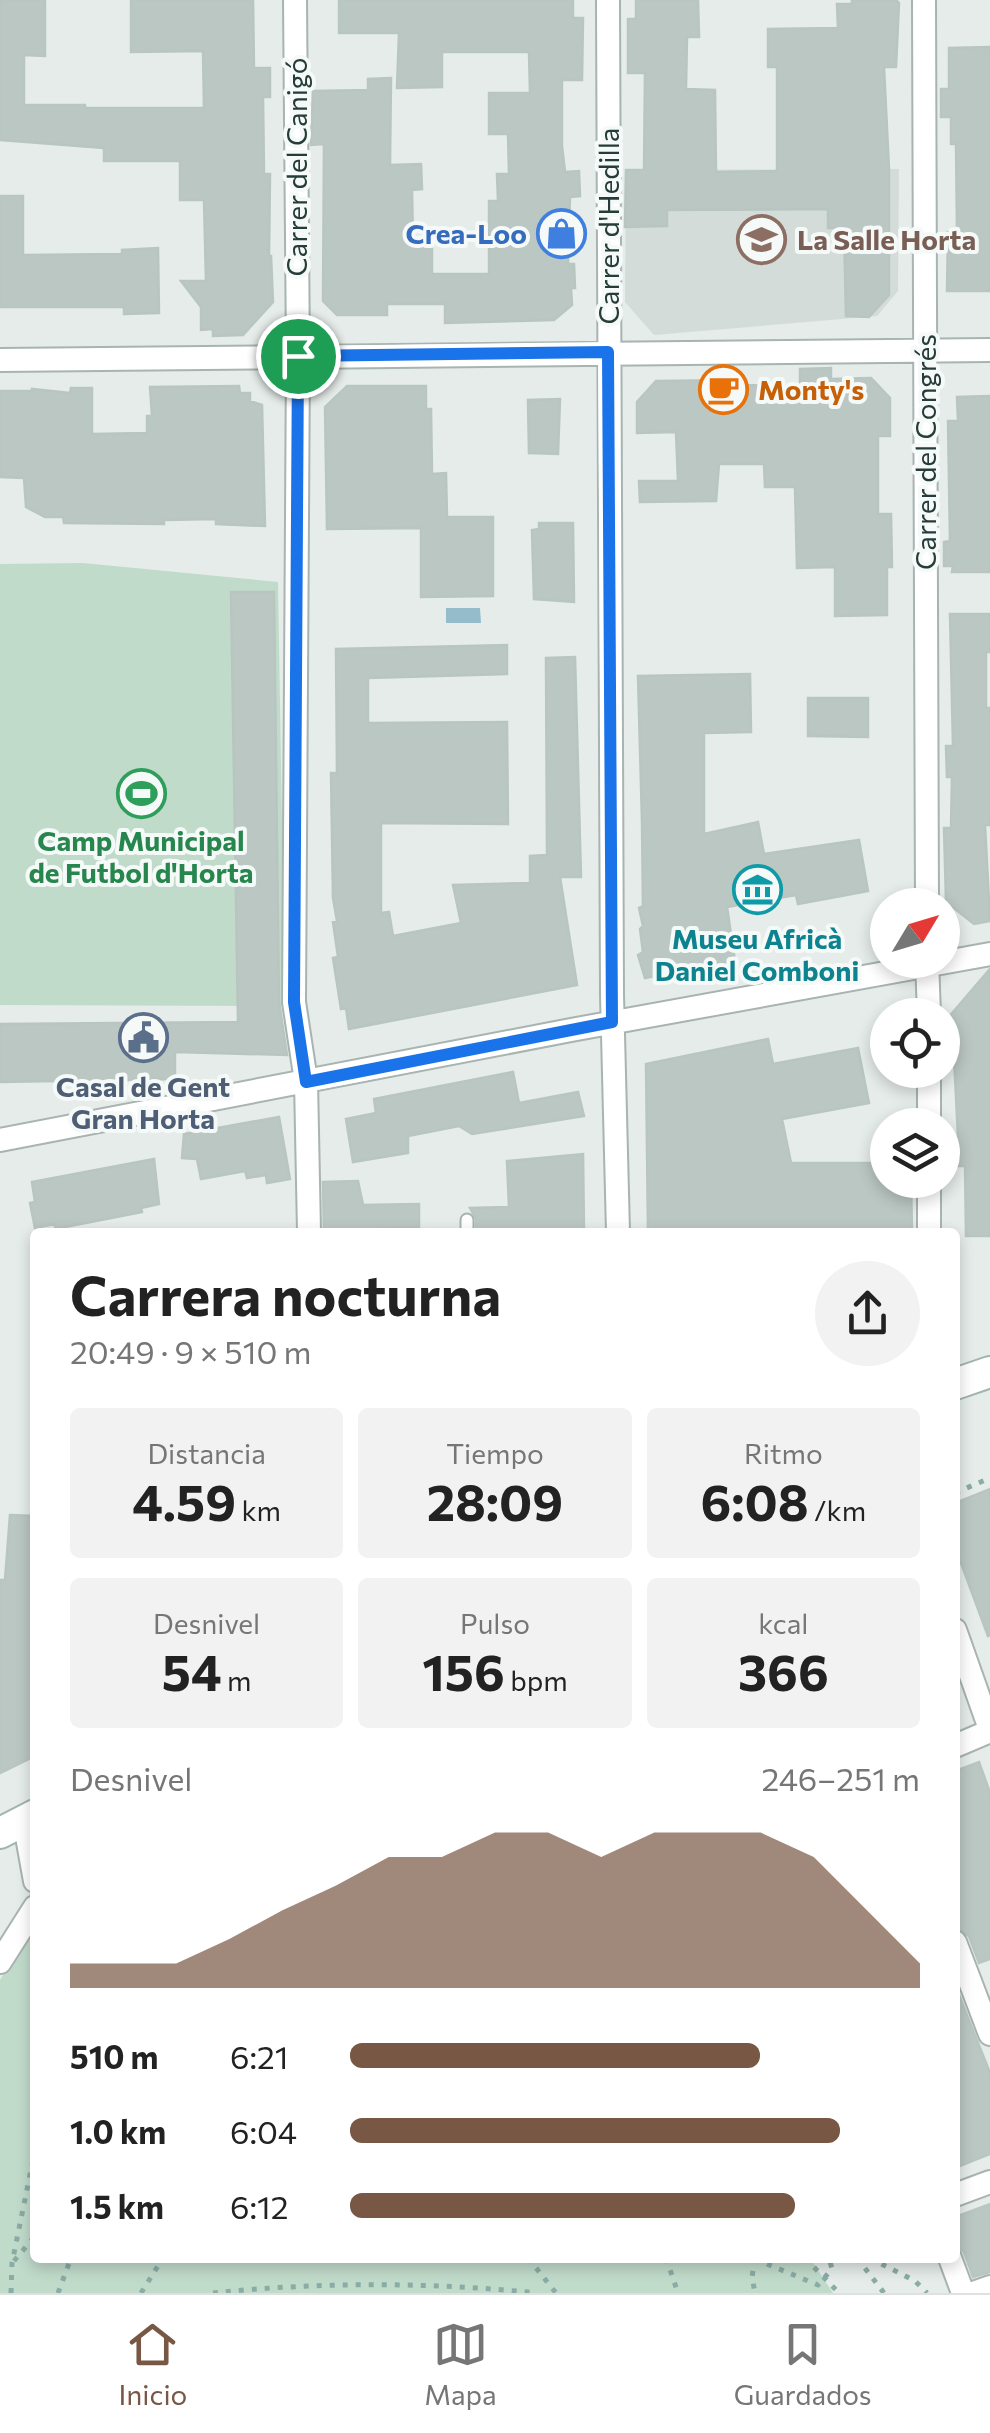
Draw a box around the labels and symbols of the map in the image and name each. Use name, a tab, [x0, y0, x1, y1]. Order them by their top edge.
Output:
street label: Carrer del Canigó	[279, 57, 313, 277]
street label: Carrer d'Hedilla	[591, 128, 625, 324]
shop icon: Crea-Loo	[536, 207, 588, 259]
school or university icon: La Salle Horta	[736, 213, 788, 265]
place label: Crea-Loo	[406, 216, 527, 250]
place label: La Salle Horta	[797, 222, 976, 256]
pin	[256, 314, 341, 399]
street label: Carrer del Congrés	[908, 334, 942, 570]
cafe icon: Monty's	[697, 363, 749, 415]
place label: Monty's	[758, 372, 864, 406]
sports icon: Camp Municipal de Futbol d'Horta	[115, 767, 167, 819]
place label: Camp Municipal de Futbol d'Horta	[28, 823, 254, 889]
museum icon: Museu Africà Daniel Comboni	[731, 864, 783, 916]
north arrow	[870, 888, 960, 978]
place label: Museu Africà Daniel Comboni	[655, 921, 859, 987]
public building icon: Casal de Gent Gran Horta	[117, 1012, 169, 1064]
place label: Casal de Gent Gran Horta	[56, 1069, 230, 1135]

